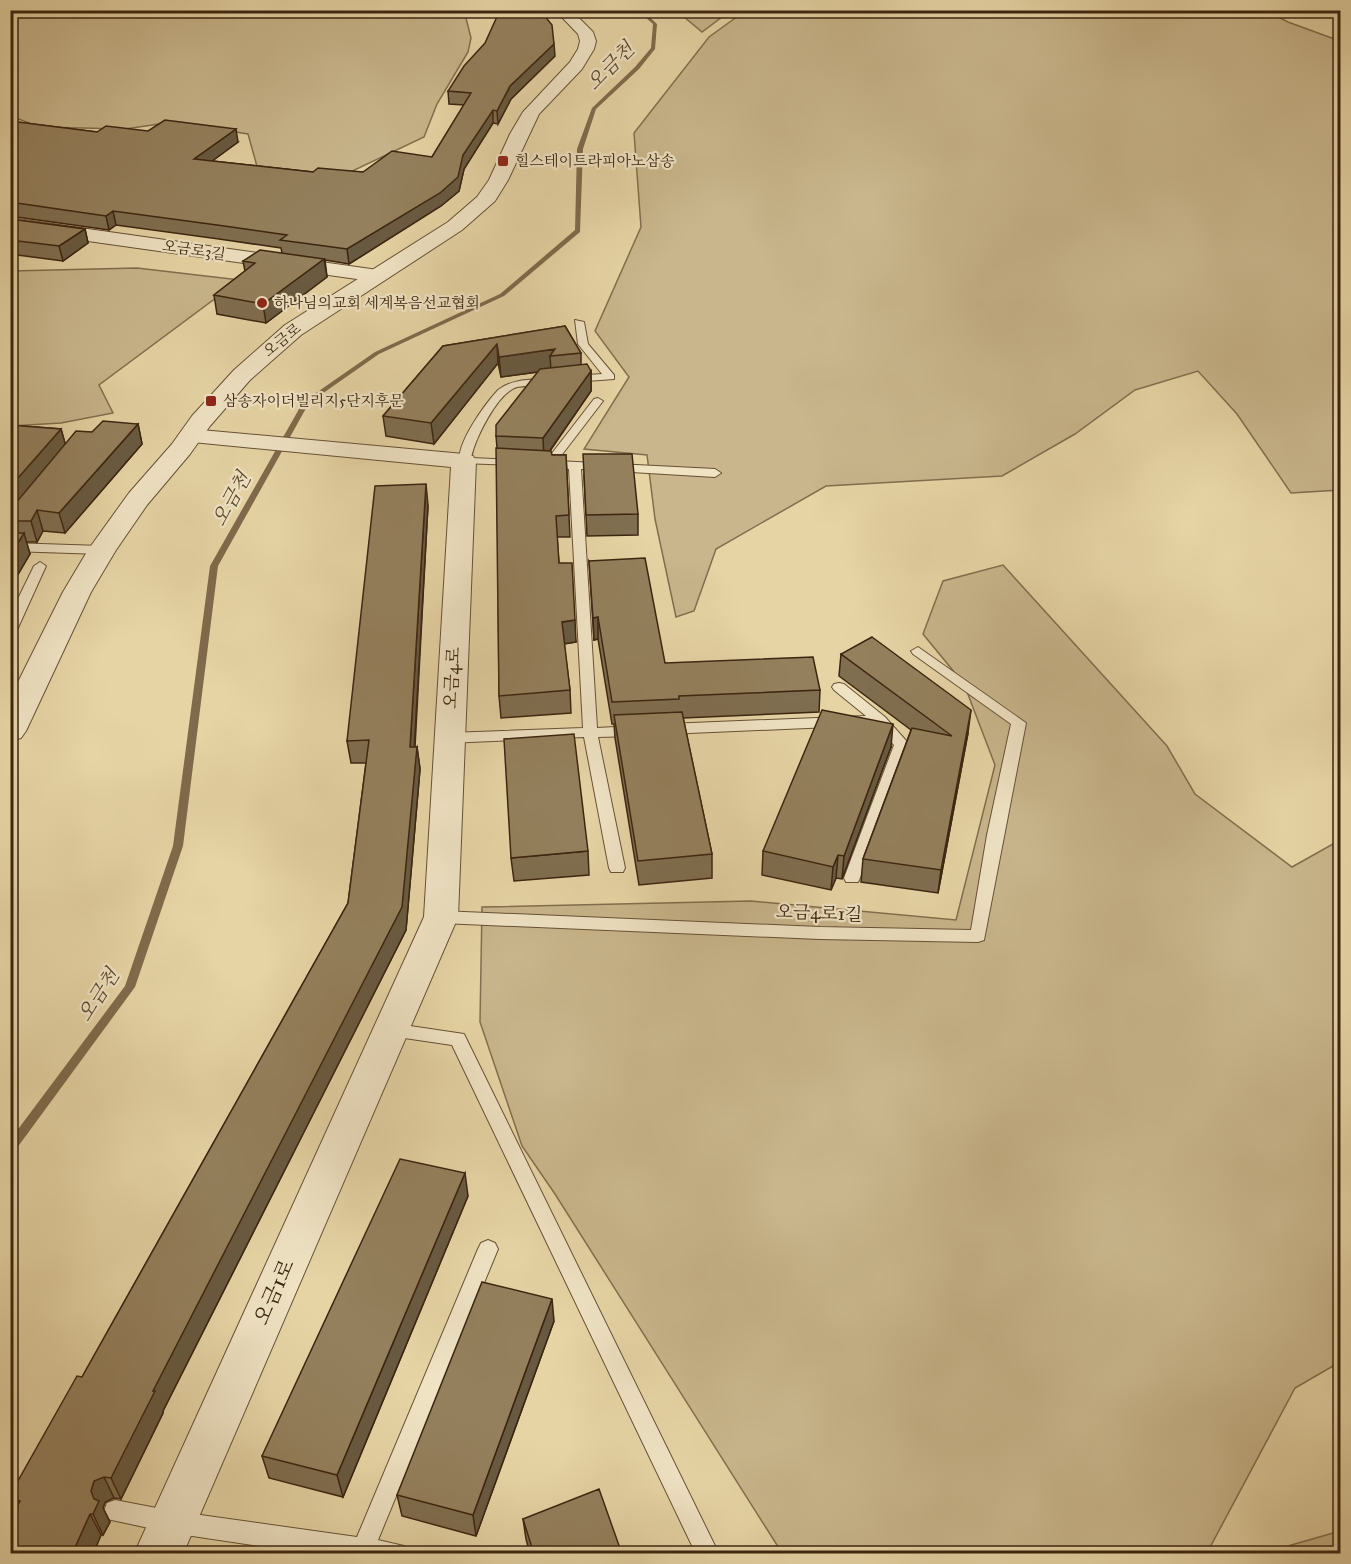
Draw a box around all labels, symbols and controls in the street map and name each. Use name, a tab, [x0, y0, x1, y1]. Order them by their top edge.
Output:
water label: 오금천	[581, 36, 640, 95]
place label: 힐스테이트라피아노삼송	[515, 152, 675, 170]
marker: 힐스테이트라피아노삼송	[496, 154, 510, 168]
street label: 오금로3길	[161, 237, 227, 263]
place label: 하나님의교회 세계복음선교협회	[274, 294, 480, 312]
marker: 하나님의교회 세계복음선교협회	[255, 296, 269, 310]
street label: 오금로	[259, 319, 305, 361]
place label: 삼송자이더빌리지5단지후문	[223, 392, 404, 410]
marker: 삼송자이더빌리지5단지후문	[204, 394, 218, 408]
water label: 오금천	[206, 466, 256, 530]
street label: 오금4로	[439, 646, 465, 710]
street label: 오금4로1길	[775, 900, 863, 926]
water label: 오금천	[72, 963, 125, 1026]
street label: 오금1로	[248, 1255, 300, 1329]

